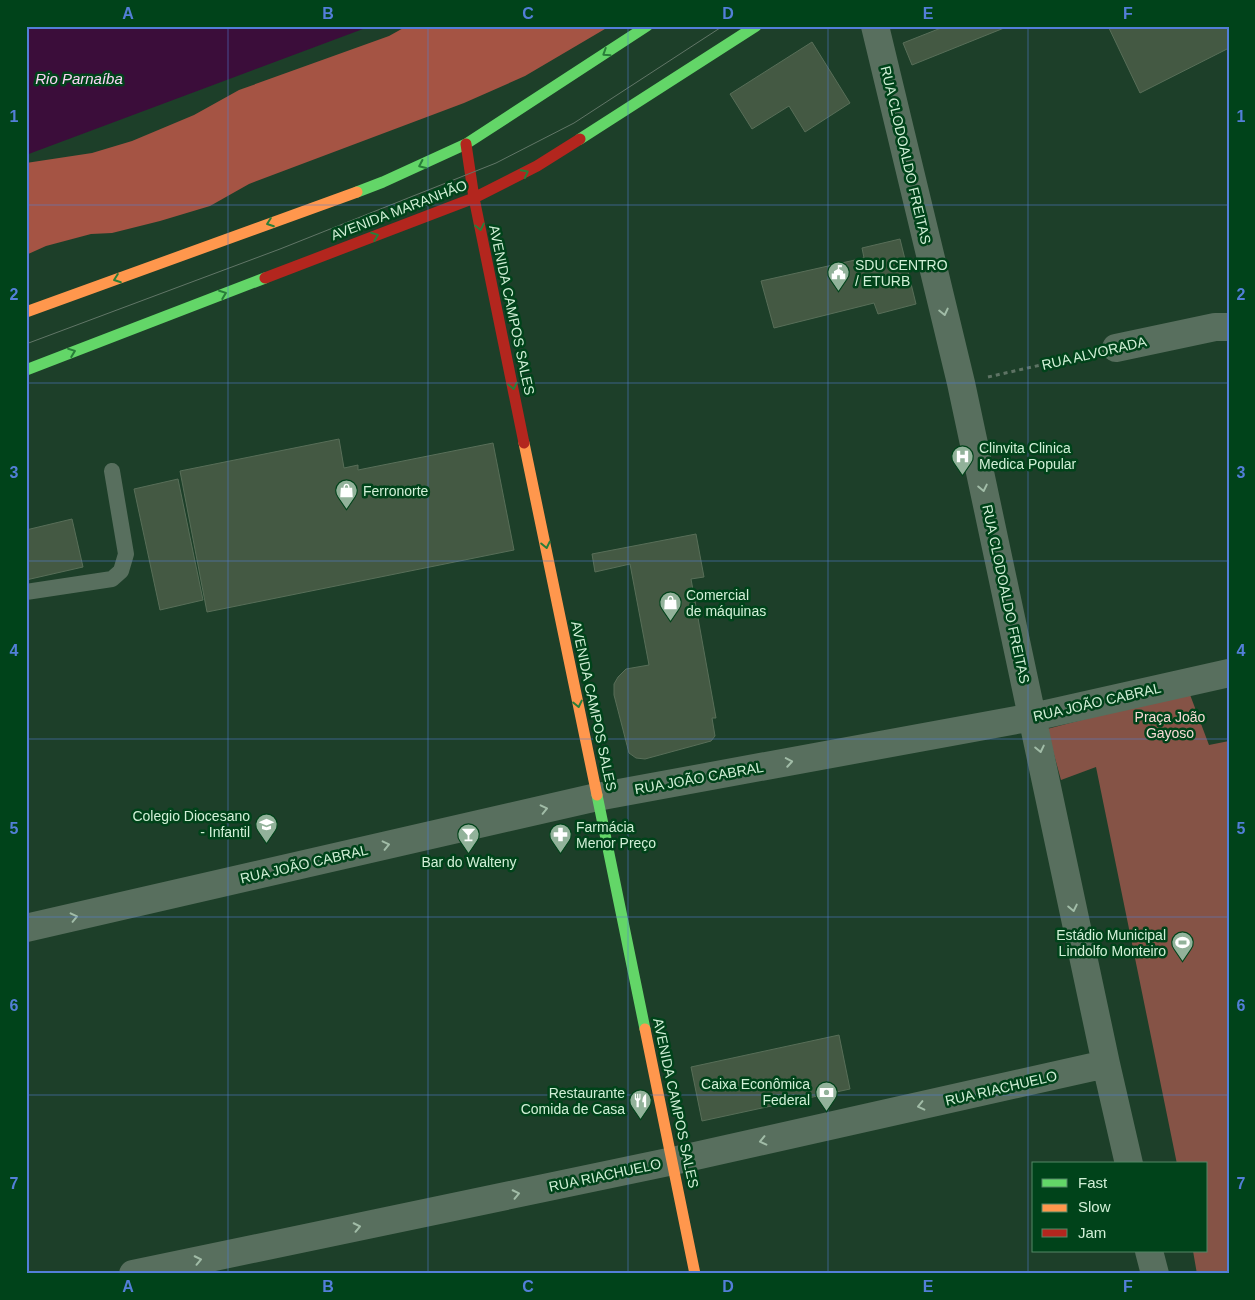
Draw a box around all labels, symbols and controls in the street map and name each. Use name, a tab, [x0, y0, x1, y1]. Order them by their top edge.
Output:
text: A	[122, 5, 134, 22]
text: B	[322, 5, 334, 22]
text: C	[522, 5, 534, 22]
text: D	[722, 5, 734, 22]
text: E	[923, 5, 934, 22]
text: F	[1123, 5, 1133, 22]
one-way arrow	[603, 47, 612, 56]
street label: RUA CLODOALDO FREITAS	[878, 64, 934, 246]
water label: Rio Parnaíba	[35, 70, 123, 87]
text: 1	[10, 108, 19, 125]
text: 1	[1237, 108, 1246, 125]
one-way arrow	[418, 158, 427, 168]
one-way arrow	[519, 169, 528, 179]
street label: AVENIDA MARANHÃO	[329, 177, 469, 243]
one-way arrow	[266, 217, 275, 227]
one-way arrow	[474, 222, 485, 231]
street label: AVENIDA CAMPOS SALES	[486, 224, 538, 396]
one-way arrow	[370, 232, 379, 242]
place label: SDU CENTRO / ETURB	[855, 257, 948, 289]
public building icon: SDU CENTRO / ETURB	[827, 261, 851, 292]
one-way arrow	[114, 273, 122, 283]
text: 2	[10, 286, 19, 303]
text: 2	[1237, 286, 1246, 303]
one-way arrow	[219, 290, 227, 300]
one-way arrow	[938, 307, 949, 316]
street label: RUA ALVORADA	[1040, 333, 1149, 373]
one-way arrow	[67, 348, 76, 359]
one-way arrow	[507, 382, 518, 390]
place label: Clinvita Clinica Medica Popular	[979, 440, 1077, 472]
hospital icon: Clinvita Clinica Medica Popular	[951, 444, 975, 475]
text: 3	[10, 464, 19, 481]
text: 3	[1237, 464, 1246, 481]
shop icon: Ferronorte	[335, 479, 359, 510]
place label: Ferronorte	[363, 483, 429, 499]
one-way arrow	[977, 483, 988, 492]
street label: RUA CLODOALDO FREITAS	[979, 503, 1033, 685]
one-way arrow	[540, 541, 550, 550]
place label: Comercial de máquinas	[686, 587, 766, 619]
shop icon: Comercial de máquinas	[658, 591, 682, 622]
street label: AVENIDA CAMPOS SALES	[568, 620, 620, 792]
text: 4	[10, 642, 19, 659]
text: 4	[1237, 642, 1246, 659]
street label: RUA JOÃO CABRAL	[1032, 679, 1163, 724]
one-way arrow	[572, 700, 583, 709]
park label: Praça João Gayoso	[1135, 709, 1206, 741]
one-way arrow	[1034, 745, 1044, 753]
one-way arrow	[785, 757, 794, 767]
street label: RUA JOÃO CABRAL	[633, 759, 765, 797]
one-way arrow	[540, 804, 549, 815]
place label: Colegio Diocesano - Infantil	[132, 808, 250, 840]
school or university icon: Colegio Diocesano - Infantil	[254, 812, 278, 843]
place label: Farmácia Menor Preço	[576, 819, 656, 851]
text: 5	[10, 820, 19, 837]
text: 5	[1237, 820, 1246, 837]
bar icon: Bar do Walteny	[457, 822, 481, 853]
pharmacy icon: Farmácia Menor Preço	[548, 823, 572, 854]
one-way arrow	[381, 840, 390, 851]
street label: RUA JOÃO CABRAL	[239, 841, 370, 886]
place label: Bar do Walteny	[421, 854, 517, 870]
one-way arrow	[1067, 904, 1078, 913]
one-way arrow	[69, 912, 78, 923]
place label: Estádio Municipal Lindolfo Monteiro	[1056, 927, 1166, 959]
sports icon: Estádio Municipal Lindolfo Monteiro	[1170, 931, 1194, 962]
text: 6	[10, 997, 19, 1014]
text: 6	[1237, 997, 1246, 1014]
street label: AVENIDA CAMPOS SALES	[650, 1017, 702, 1189]
street label: RUA RIACHUELO	[943, 1067, 1059, 1109]
place label: Caixa Econômica Federal	[701, 1076, 810, 1108]
bank icon: Caixa Econômica Federal	[814, 1080, 838, 1111]
place label: Restaurante Comida de Casa	[521, 1085, 625, 1117]
restaurant icon: Restaurante Comida de Casa	[629, 1089, 653, 1120]
one-way arrow	[917, 1100, 926, 1110]
one-way arrow	[758, 1135, 767, 1146]
street label: RUA RIACHUELO	[547, 1155, 663, 1195]
legend	[1032, 1162, 1208, 1252]
text: Fast	[1078, 1174, 1108, 1191]
text: 7	[10, 1175, 19, 1192]
text: 7	[1237, 1175, 1246, 1192]
one-way arrow	[512, 1189, 521, 1200]
text: Slow	[1078, 1198, 1111, 1215]
one-way arrow	[353, 1222, 362, 1233]
text: Jam	[1078, 1224, 1106, 1241]
one-way arrow	[194, 1255, 203, 1266]
text: A	[122, 1278, 134, 1295]
text: B	[322, 1278, 334, 1295]
text: C	[522, 1278, 534, 1295]
text: D	[722, 1278, 734, 1295]
text: E	[923, 1278, 934, 1295]
text: F	[1123, 1278, 1133, 1295]

